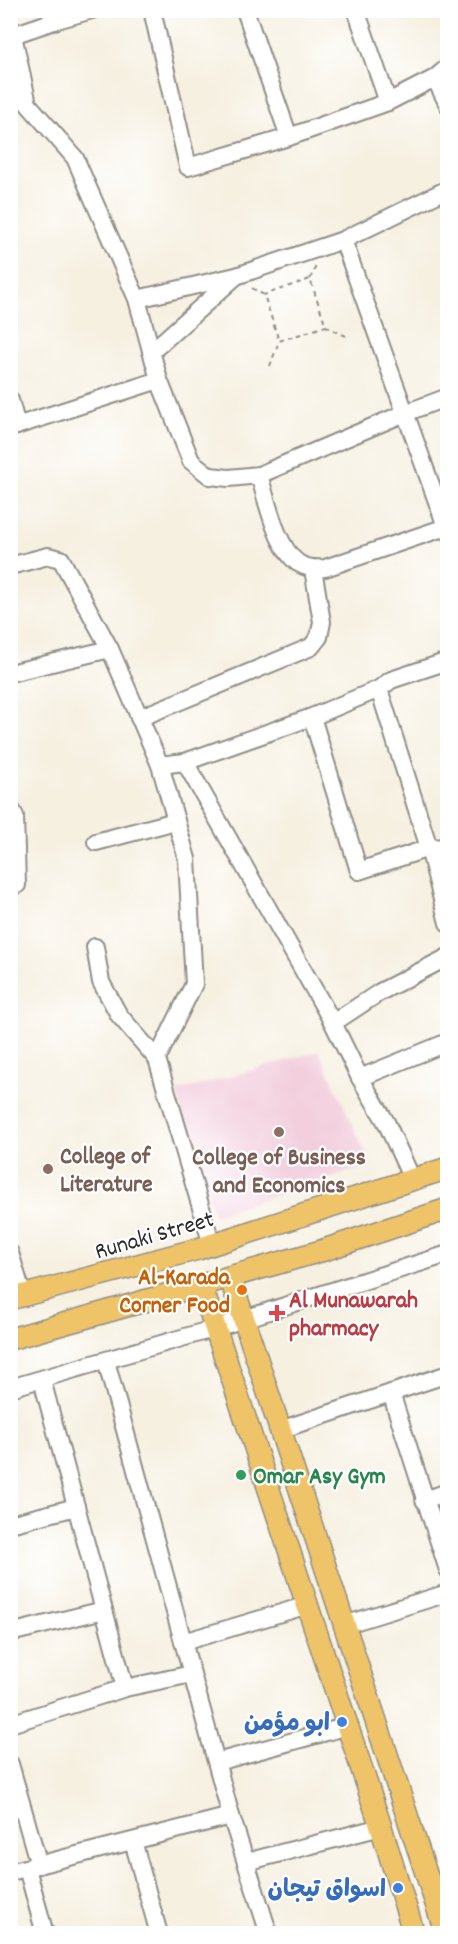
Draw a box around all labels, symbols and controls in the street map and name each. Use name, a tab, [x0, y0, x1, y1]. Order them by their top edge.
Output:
marker: College of Business and Economics	[272, 1125, 286, 1139]
place label: College of Literature	[60, 1141, 153, 1203]
place label: College of Business and Economics	[192, 1142, 366, 1204]
marker: College of Literature	[41, 1162, 55, 1176]
street label: Runaki Street	[91, 1204, 218, 1270]
place label: Al-Karada Corner Food	[119, 1262, 231, 1324]
marker: Al-Karada Corner Food	[235, 1283, 249, 1297]
place label: Al Munawarah pharmacy	[289, 1285, 418, 1347]
marker: Al Munawarah pharmacy	[270, 1306, 284, 1320]
place label: Omar Asy Gym	[253, 1461, 386, 1495]
marker: Omar Asy Gym	[234, 1468, 248, 1482]
place label: ابو مؤمن	[244, 1708, 330, 1742]
marker: ابو مؤمن	[335, 1715, 349, 1729]
place label: اسواق تيجان	[268, 1874, 386, 1908]
marker: اسواق تيجان	[391, 1881, 405, 1895]

